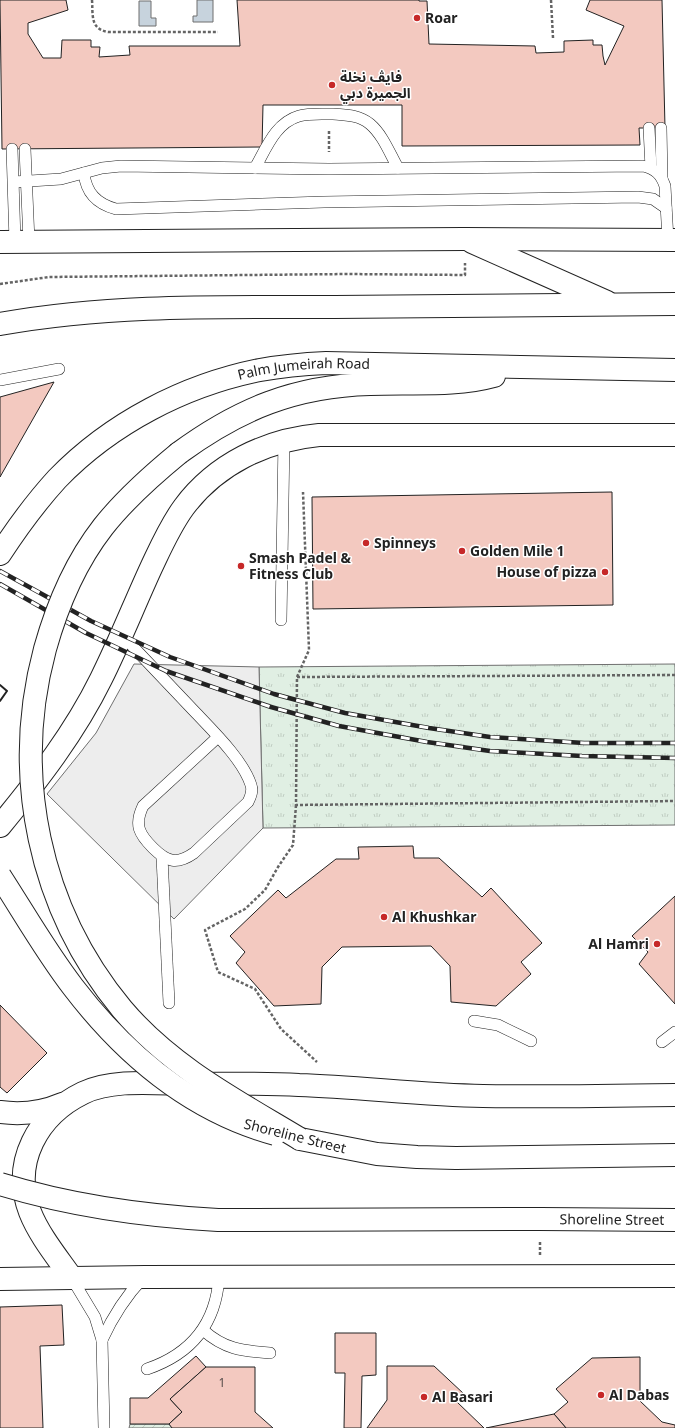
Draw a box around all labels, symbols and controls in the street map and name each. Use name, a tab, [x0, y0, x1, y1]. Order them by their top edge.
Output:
place label: Roar	[425, 8, 458, 27]
marker: Roar	[412, 13, 422, 23]
place label: فايڤ نخلة الجميرة دبي	[340, 67, 411, 104]
marker: فايڤ نخلة الجميرة دبي	[327, 80, 337, 90]
street label: Palm Jumeirah Road	[235, 353, 370, 384]
place label: Spinneys	[374, 533, 436, 552]
marker: Spinneys	[361, 538, 371, 548]
place label: Golden Mile 1	[470, 541, 565, 560]
marker: Golden Mile 1	[457, 546, 467, 556]
place label: Smash Padel & Fitness Club	[249, 548, 352, 583]
marker: Smash Padel & Fitness Club	[236, 561, 246, 571]
place label: House of pizza	[496, 562, 597, 581]
marker: House of pizza	[600, 567, 610, 577]
place label: Al Khushkar	[392, 907, 477, 926]
marker: Al Khushkar	[379, 912, 389, 922]
place label: Al Hamri	[588, 934, 649, 953]
marker: Al Hamri	[652, 939, 662, 949]
street label: Shoreline Street	[242, 1114, 348, 1157]
street label: Shoreline Street	[560, 1209, 664, 1229]
house number: 1	[219, 1374, 225, 1391]
place label: Al Dabas	[609, 1385, 669, 1404]
place label: Al Basari	[432, 1387, 493, 1406]
marker: Al Dabas	[596, 1390, 606, 1400]
marker: Al Basari	[419, 1392, 429, 1402]

